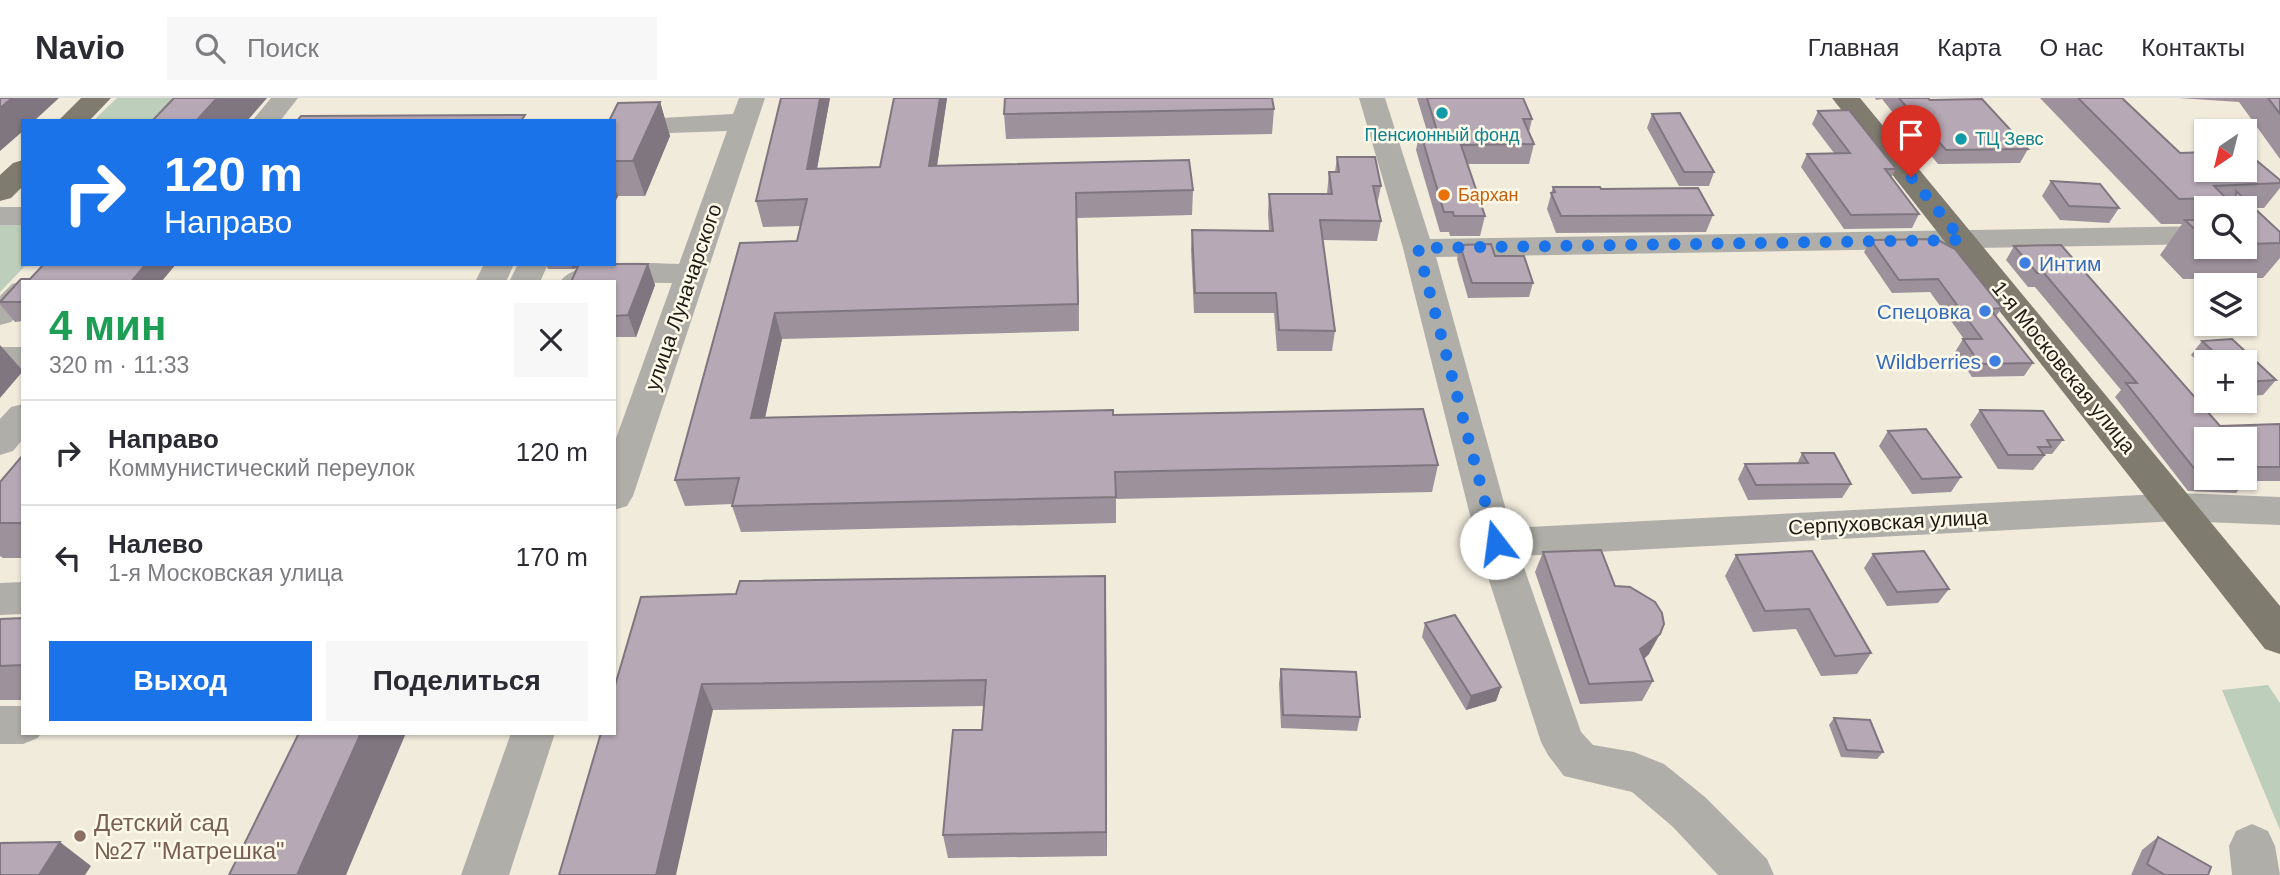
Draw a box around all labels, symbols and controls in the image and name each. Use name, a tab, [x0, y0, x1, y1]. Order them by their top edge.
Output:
search box	[167, 17, 657, 80]
text: Navio	[35, 29, 125, 66]
icon: search	[191, 29, 229, 67]
text: Поиск	[247, 33, 319, 63]
text: Главная	[1808, 34, 1899, 61]
text: Карта	[1937, 34, 2001, 61]
text: О нас	[2039, 34, 2103, 61]
text: Контакты	[2141, 34, 2245, 61]
marker: Пенсионный фонд	[1434, 105, 1450, 121]
pin	[1881, 105, 1941, 177]
icon: arrive	[1892, 116, 1930, 154]
north arrow	[2194, 119, 2258, 182]
map controls	[2194, 119, 2257, 490]
place label: Пенсионный фонд	[1364, 125, 1520, 145]
place label: ТЦ Зевс	[1975, 129, 2044, 149]
marker: ТЦ Зевс	[1953, 131, 1969, 147]
icon: right	[49, 147, 140, 238]
text: 120 m	[164, 147, 303, 201]
place label: Бархан	[1458, 185, 1518, 205]
marker: Бархан	[1436, 187, 1452, 203]
button: search	[2194, 196, 2257, 259]
street label: улица Луначарского	[640, 201, 726, 393]
text: Направо	[164, 204, 292, 240]
place label: Интим	[2039, 252, 2101, 275]
marker: Интим	[2017, 255, 2033, 271]
button: layers	[2194, 273, 2257, 336]
street label: 1-я Московская улица	[1988, 276, 2141, 458]
place label: Спецовка	[1877, 300, 1971, 323]
text: 4 мин	[49, 302, 166, 349]
button: close	[514, 303, 588, 377]
marker: Спецовка	[1977, 303, 1993, 319]
place label: Wildberries	[1876, 350, 1981, 373]
button: +	[2194, 350, 2257, 413]
text: 320 m · 11:33	[49, 352, 189, 378]
marker: Wildberries	[1987, 353, 2003, 369]
text: Направо	[108, 424, 219, 454]
button: −	[2194, 427, 2257, 490]
icon: right	[49, 434, 87, 472]
text: 120 m	[516, 437, 588, 467]
text: Коммунистический переулок	[108, 455, 415, 481]
street label: Серпуховская улица	[1788, 505, 1989, 539]
position arrow	[1459, 506, 1533, 580]
text: Налево	[108, 529, 203, 559]
icon: left	[49, 539, 87, 577]
text: 170 m	[516, 542, 588, 572]
text: 1-я Московская улица	[108, 560, 343, 586]
button: Выход	[49, 641, 312, 721]
button: Поделиться	[326, 641, 588, 721]
place label: Детский сад №27 "Матрешка"	[94, 809, 285, 864]
marker: Детский сад №27 "Матрешка"	[72, 828, 88, 844]

